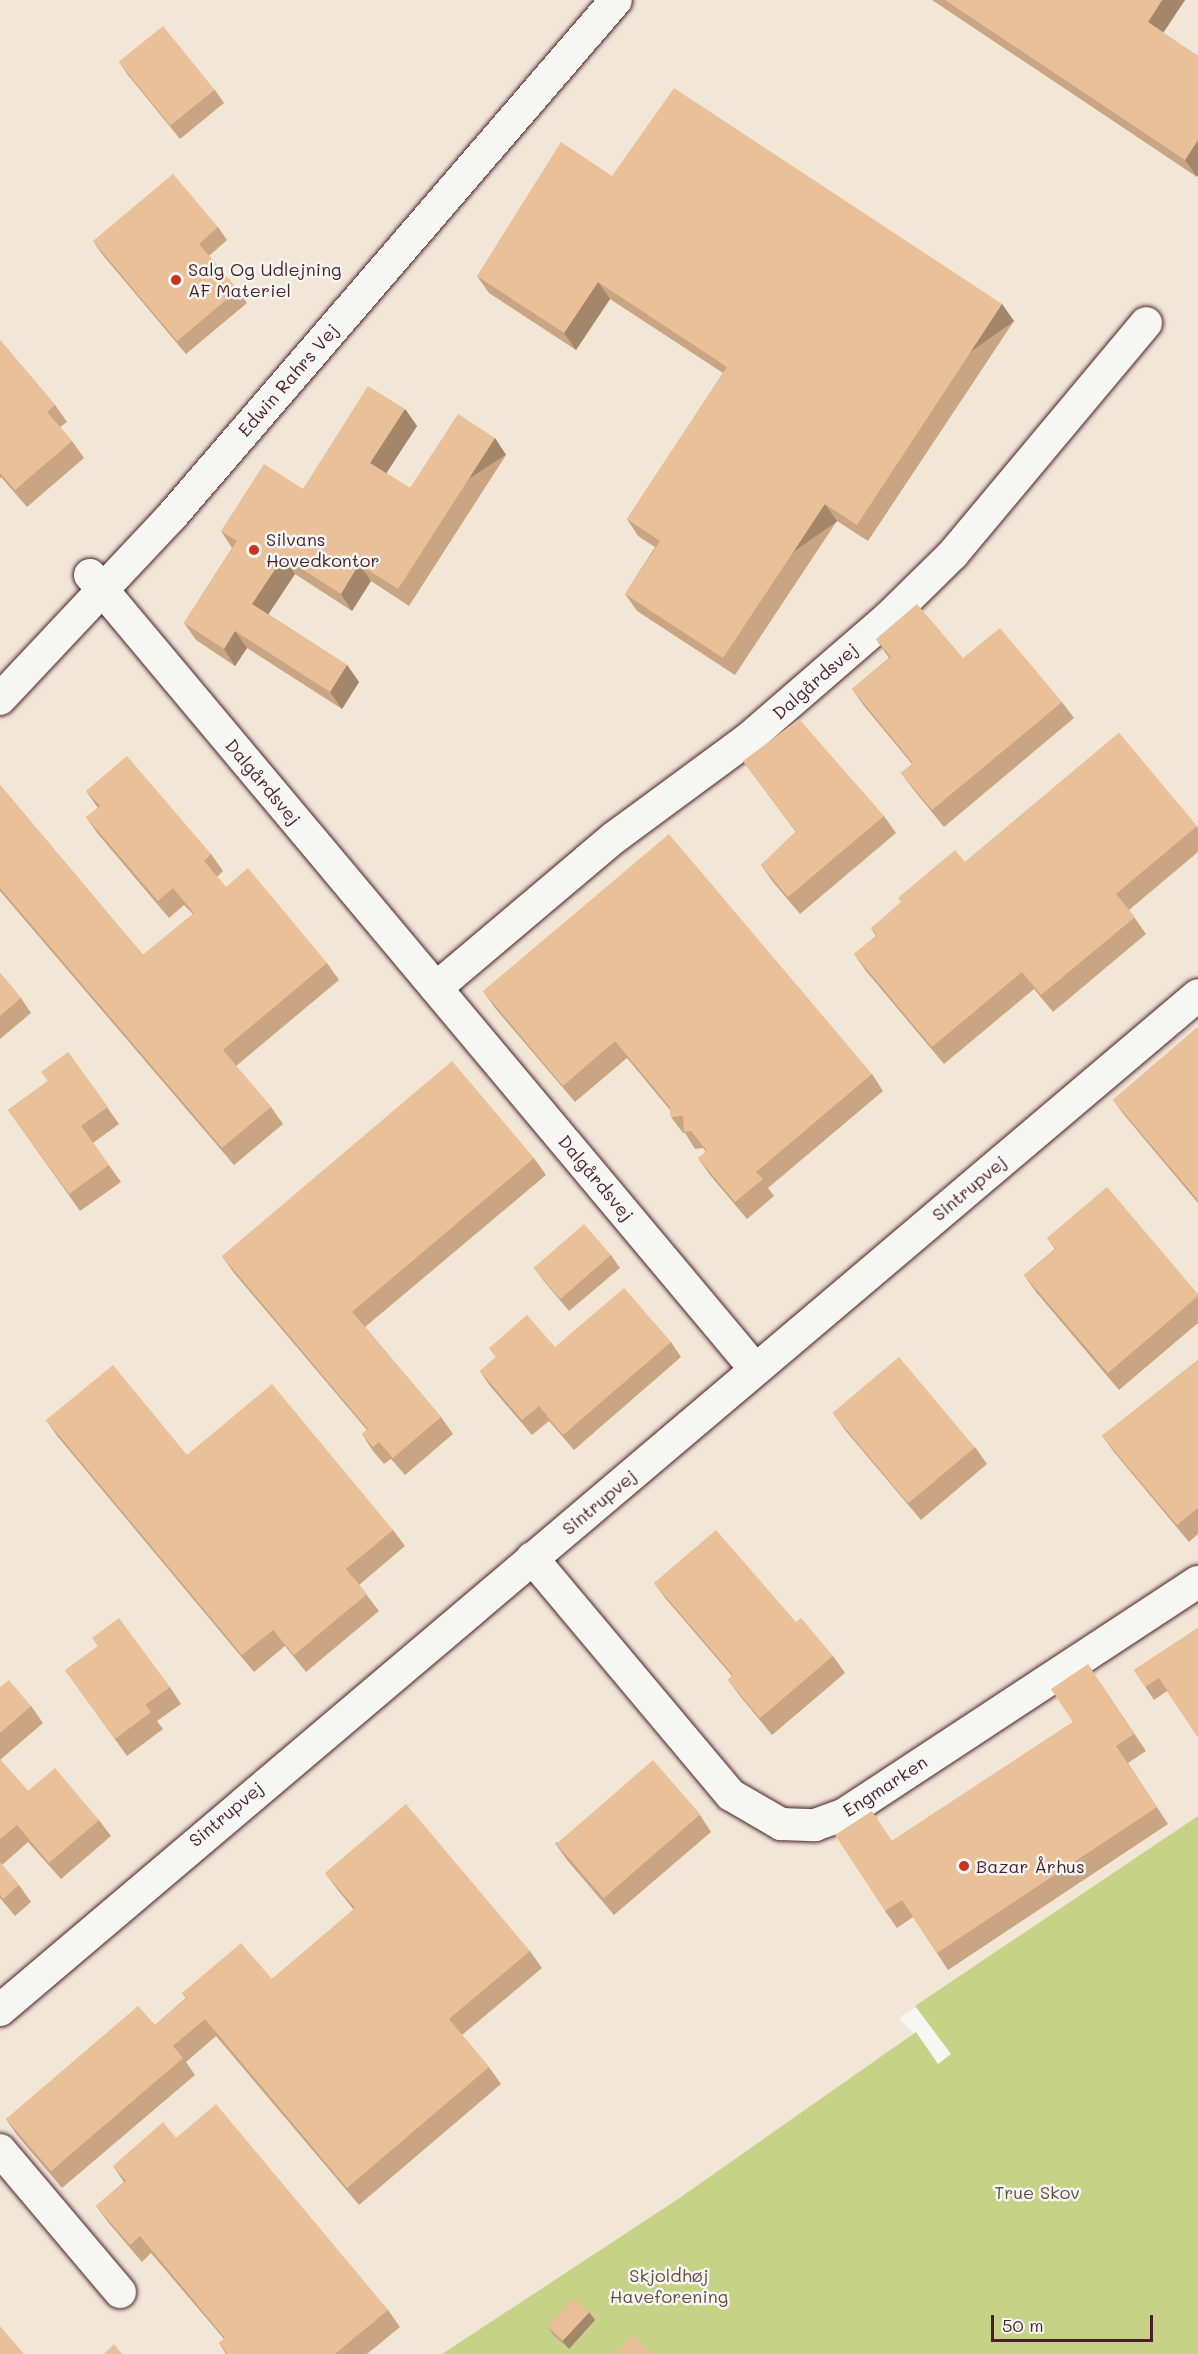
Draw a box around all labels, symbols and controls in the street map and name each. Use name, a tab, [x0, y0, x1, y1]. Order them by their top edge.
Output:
place label: Salg Og Udlejning AF Materiel	[188, 259, 342, 302]
marker: Salg Og Udlejning AF Materiel	[169, 273, 183, 287]
street label: Edwin Rahrs Vej	[233, 319, 343, 441]
place label: Silvans Hovedkontor	[266, 529, 379, 572]
marker: Silvans Hovedkontor	[247, 543, 261, 557]
street label: Dalgårdsvej	[768, 638, 862, 724]
street label: Dalgårdsvej	[221, 735, 305, 829]
street label: Dalgårdsvej	[554, 1131, 638, 1225]
street label: Sintrupvej	[927, 1151, 1011, 1225]
street label: Sintrupvej	[557, 1465, 641, 1539]
street label: Engmarken	[839, 1751, 931, 1821]
street label: Sintrupvej	[184, 1777, 268, 1851]
place label: Bazar Århus	[976, 1855, 1085, 1877]
marker: Bazar Århus	[957, 1859, 971, 1873]
park label: True Skov	[994, 2181, 1080, 2203]
park label: Skjoldhøj Haveforening	[610, 2265, 728, 2308]
scale bar	[994, 2303, 1156, 2341]
text: 50 m	[1002, 2313, 1044, 2337]

